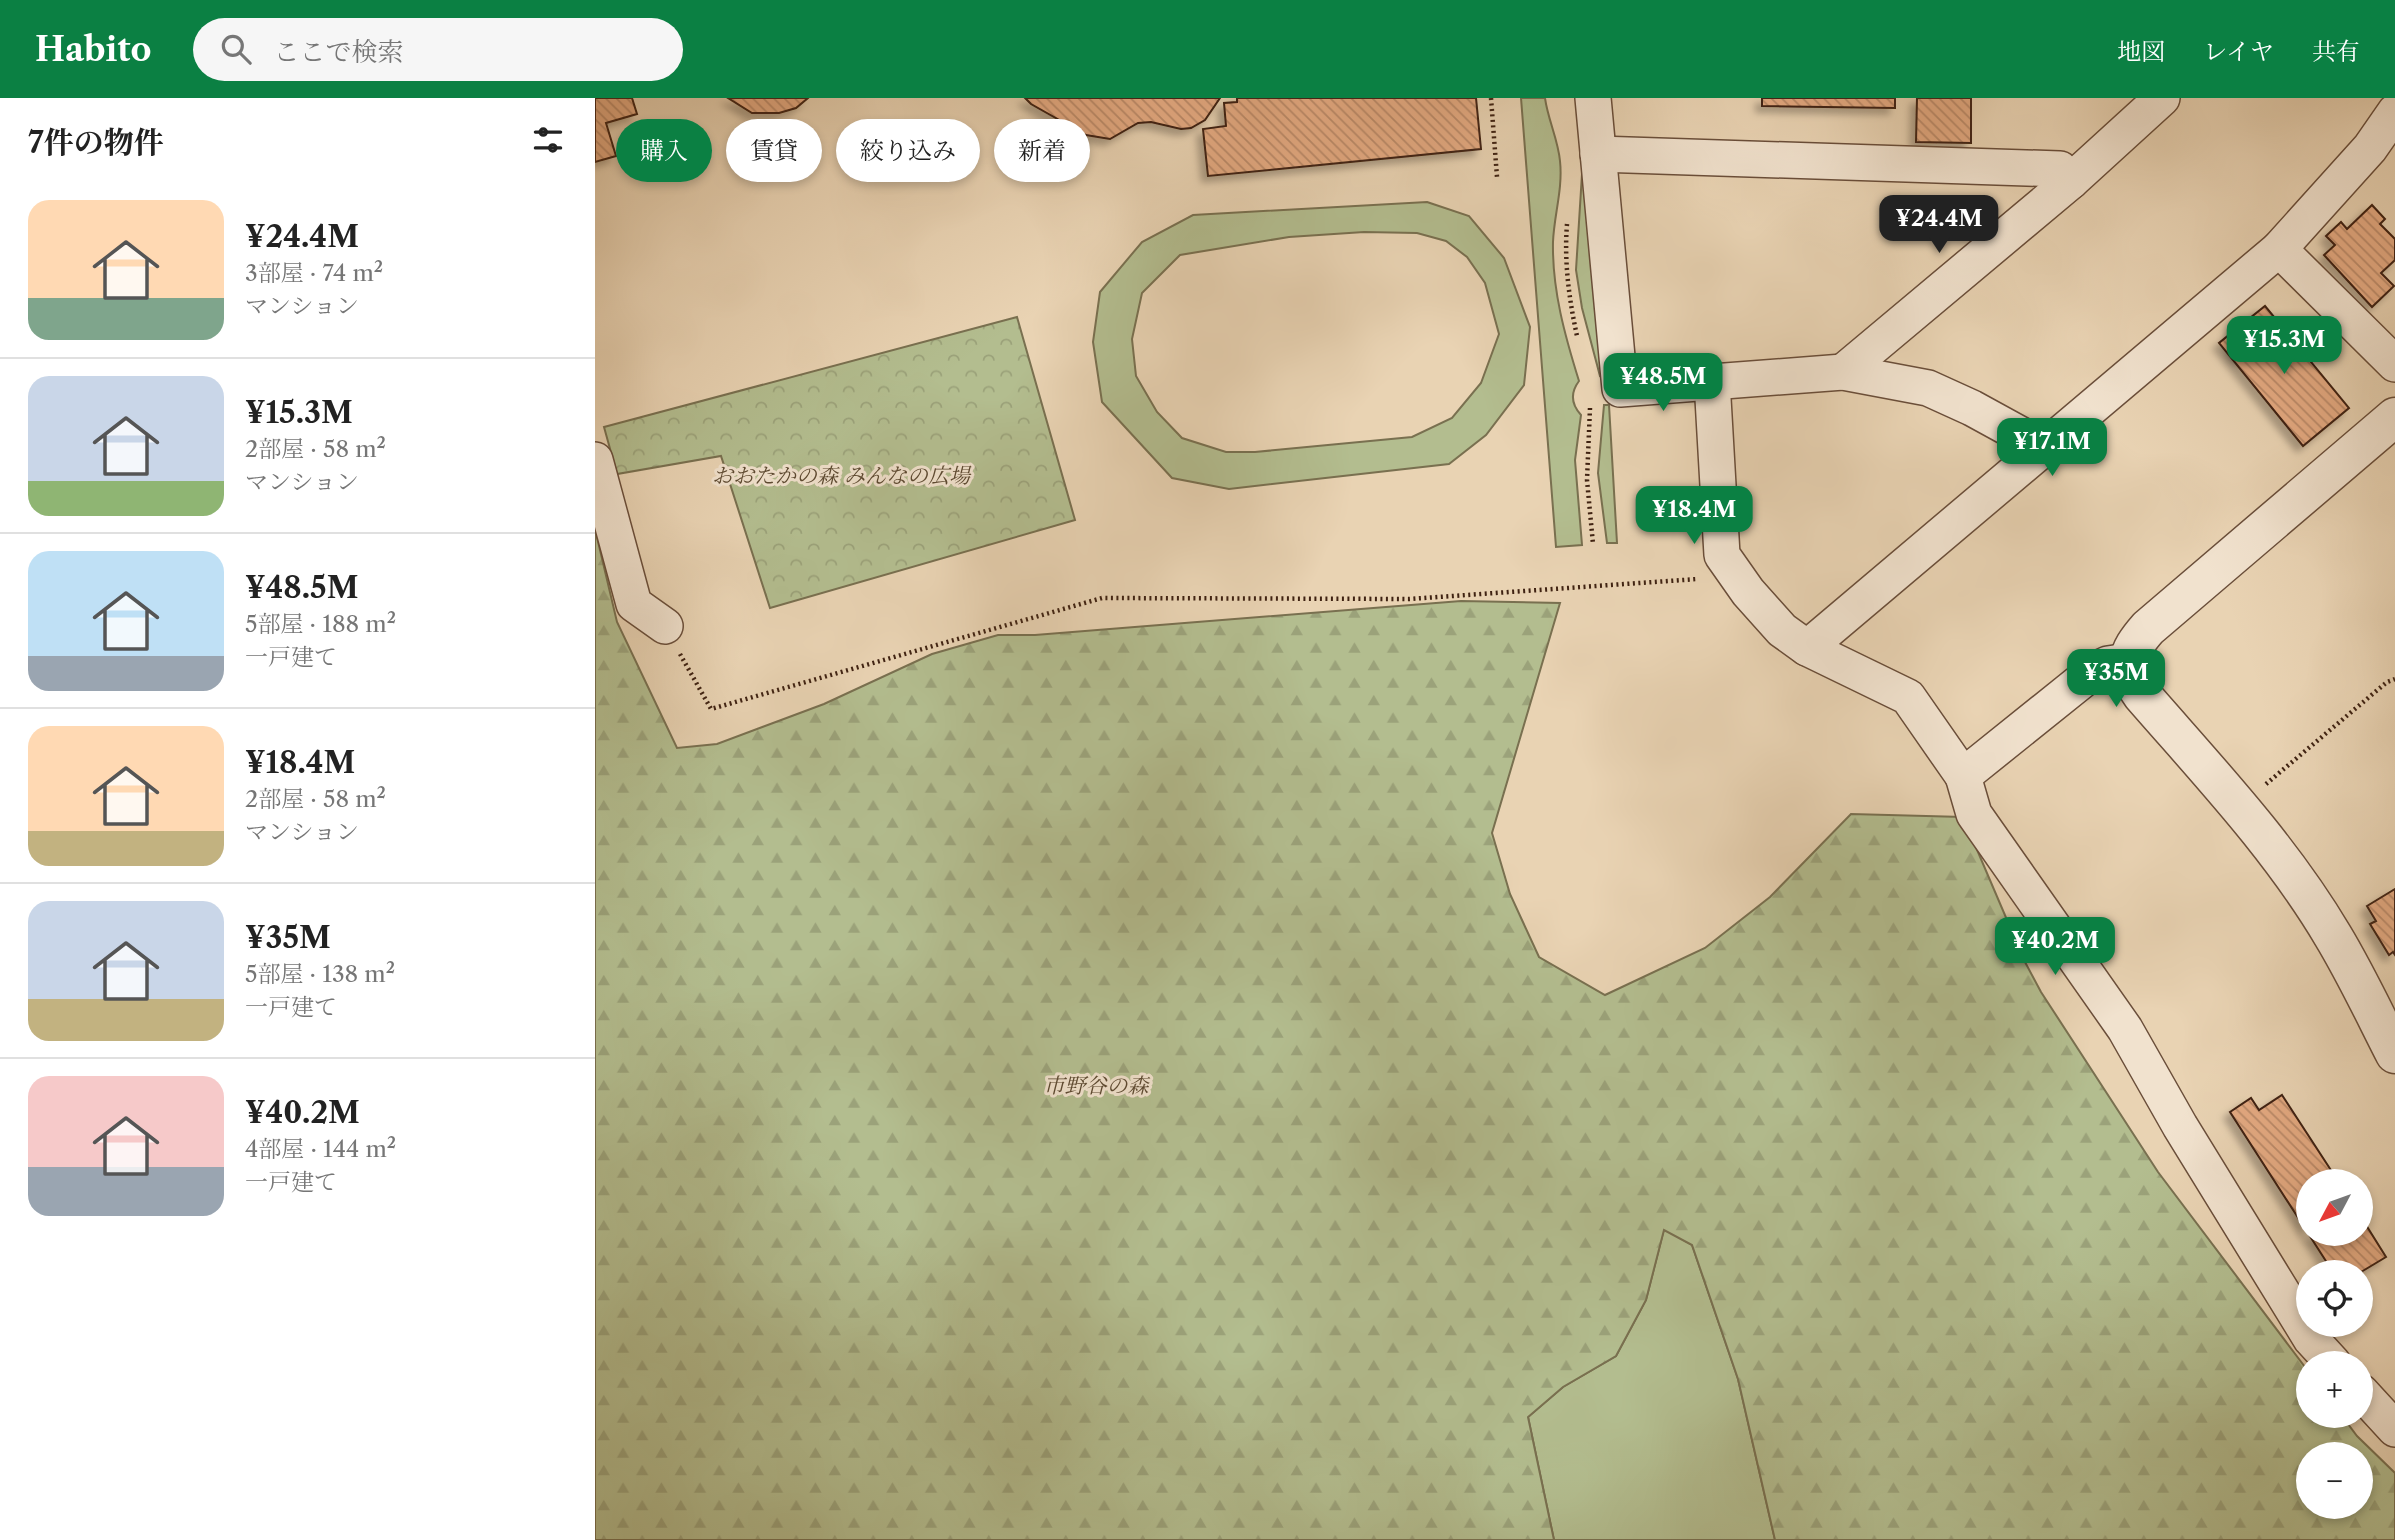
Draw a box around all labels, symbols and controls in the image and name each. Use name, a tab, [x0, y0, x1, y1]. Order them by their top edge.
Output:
search box	[193, 18, 683, 81]
text: Habito	[35, 29, 151, 70]
icon: search	[217, 30, 255, 68]
text: ここで検索	[273, 36, 404, 68]
text: 地図	[2117, 37, 2165, 66]
text: レイヤ	[2203, 37, 2274, 66]
text: 共有	[2312, 37, 2360, 66]
chip: 購入	[616, 119, 712, 182]
chip: 賃貸	[726, 119, 822, 182]
chip: 絞り込み	[836, 119, 980, 182]
chip: 新着	[994, 119, 1090, 182]
icon: filters	[529, 121, 567, 159]
text: 7件の物件	[28, 124, 164, 161]
pin: ¥24.4M	[1882, 195, 1996, 255]
text: ¥24.4M	[1895, 204, 1983, 232]
text: ¥24.4M	[245, 218, 359, 255]
icon: home	[84, 228, 168, 312]
text: 3部屋 · 74 m²	[245, 259, 383, 287]
text: マンション	[245, 292, 359, 320]
pin: ¥15.3M	[2227, 316, 2341, 376]
text: ¥15.3M	[2243, 325, 2325, 353]
pin: ¥48.5M	[1606, 354, 1720, 413]
text: ¥48.5M	[1619, 362, 1707, 390]
text: ¥15.3M	[245, 394, 353, 431]
icon: home	[84, 404, 168, 488]
pin: ¥17.1M	[1995, 418, 2109, 478]
text: ¥17.1M	[2013, 427, 2091, 455]
text: 2部屋 · 58 m²	[245, 435, 386, 463]
park label: おおたかの森 みんなの広場	[712, 463, 972, 488]
text: マンション	[245, 468, 359, 496]
pin: ¥18.4M	[1637, 486, 1751, 546]
text: ¥18.4M	[1652, 495, 1736, 523]
text: ¥48.5M	[245, 569, 359, 606]
icon: home	[84, 579, 168, 663]
text: 5部屋 · 188 m²	[245, 610, 396, 638]
text: 一戸建て	[245, 643, 337, 671]
pin: ¥35M	[2075, 650, 2157, 709]
text: ¥35M	[2083, 658, 2149, 686]
text: ¥18.4M	[245, 744, 355, 781]
icon: home	[84, 754, 168, 838]
text: 2部屋 · 58 m²	[245, 785, 386, 813]
text: マンション	[245, 818, 359, 846]
pin: ¥40.2M	[1998, 918, 2112, 977]
text: ¥35M	[245, 919, 331, 956]
text: ¥40.2M	[2011, 926, 2099, 954]
icon: home	[84, 929, 168, 1013]
text: 5部屋 · 138 m²	[245, 960, 395, 988]
text: 一戸建て	[245, 993, 337, 1021]
park label: 市野谷の森	[1044, 1073, 1150, 1098]
text: ¥40.2M	[245, 1094, 360, 1131]
icon: home	[84, 1104, 168, 1188]
text: 4部屋 · 144 m²	[245, 1135, 396, 1163]
text: 一戸建て	[245, 1168, 337, 1196]
north arrow	[2296, 1169, 2373, 1246]
map controls	[2296, 1169, 2373, 1519]
button: locate	[2296, 1260, 2373, 1337]
button: +	[2296, 1351, 2373, 1428]
button: −	[2296, 1442, 2373, 1519]

